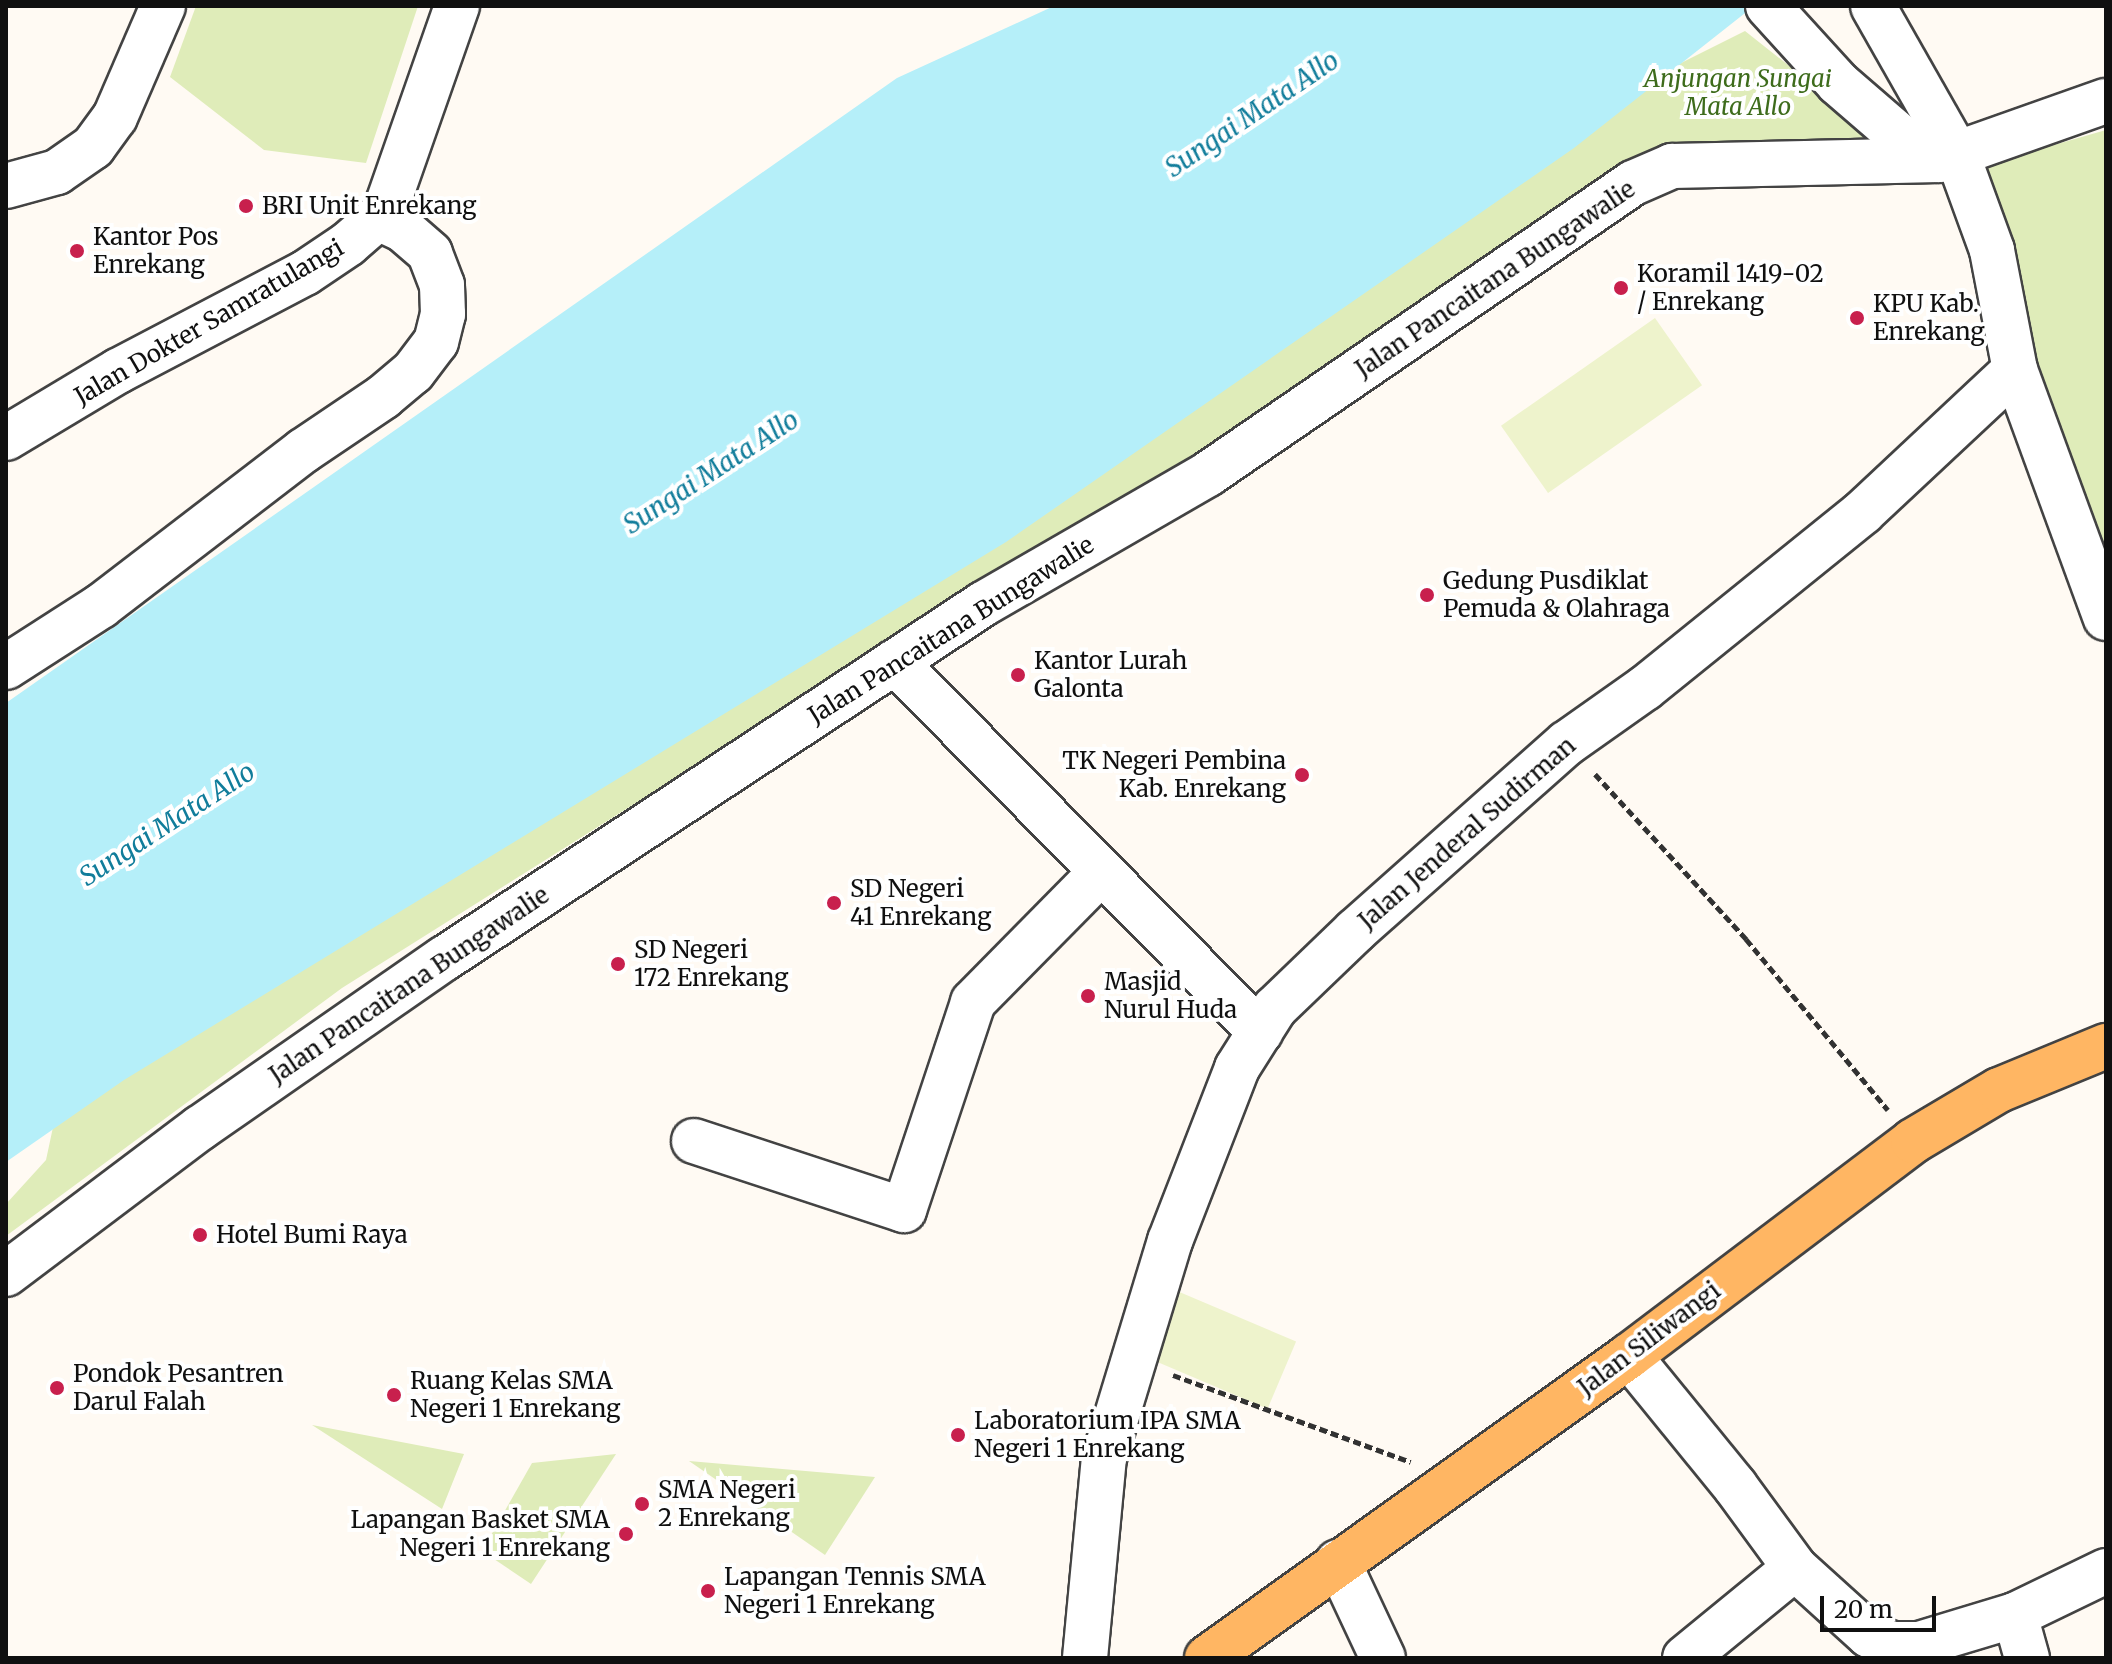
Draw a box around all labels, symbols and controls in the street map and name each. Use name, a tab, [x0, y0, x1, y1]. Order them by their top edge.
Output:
water label: Sungai Mata Allo	[1159, 44, 1345, 184]
park label: Anjungan Sungai Mata Allo	[1644, 65, 1832, 121]
street label: Jalan Pancaitana Bungawalie	[1350, 175, 1640, 383]
place label: BRI Unit Enrekang	[262, 192, 477, 220]
marker: BRI Unit Enrekang	[237, 197, 255, 215]
place label: Kantor Pos Enrekang	[93, 223, 219, 279]
street label: Jalan Dokter Samratulangi	[69, 233, 349, 411]
marker: Kantor Pos Enrekang	[68, 242, 86, 260]
place label: Koramil 1419-02 / Enrekang	[1637, 260, 1824, 316]
marker: Koramil 1419-02 / Enrekang	[1612, 279, 1630, 297]
place label: KPU Kab. Enrekang	[1873, 290, 1985, 346]
marker: KPU Kab. Enrekang	[1848, 309, 1866, 327]
water label: Sungai Mata Allo	[618, 404, 804, 540]
street label: Jalan Pancaitana Bungawalie	[803, 530, 1099, 730]
place label: Gedung Pusdiklat Pemuda & Olahraga	[1443, 567, 1670, 623]
marker: Gedung Pusdiklat Pemuda & Olahraga	[1418, 586, 1436, 604]
place label: Kantor Lurah Galonta	[1034, 647, 1188, 703]
marker: Kantor Lurah Galonta	[1009, 666, 1027, 684]
street label: Jalan Jenderal Sudirman	[1353, 731, 1581, 935]
place label: TK Negeri Pembina Kab. Enrekang	[1062, 747, 1286, 803]
water label: Sungai Mata Allo	[74, 756, 260, 892]
marker: TK Negeri Pembina Kab. Enrekang	[1293, 766, 1311, 784]
place label: SD Negeri 41 Enrekang	[850, 875, 992, 931]
street label: Jalan Pancaitana Bungawalie	[264, 881, 554, 1089]
marker: SD Negeri 41 Enrekang	[825, 894, 843, 912]
place label: SD Negeri 172 Enrekang	[634, 936, 789, 992]
marker: SD Negeri 172 Enrekang	[609, 955, 627, 973]
place label: Masjid Nurul Huda	[1104, 968, 1237, 1024]
marker: Masjid Nurul Huda	[1079, 987, 1097, 1005]
place label: Hotel Bumi Raya	[216, 1221, 408, 1249]
marker: Hotel Bumi Raya	[191, 1226, 209, 1244]
street label: Jalan Siliwangi	[1572, 1276, 1726, 1402]
place label: Pondok Pesantren Darul Falah	[73, 1360, 284, 1416]
place label: Ruang Kelas SMA Negeri 1 Enrekang	[410, 1367, 621, 1423]
marker: Pondok Pesantren Darul Falah	[48, 1379, 66, 1397]
marker: Ruang Kelas SMA Negeri 1 Enrekang	[385, 1386, 403, 1404]
place label: Laboratorium IPA SMA Negeri 1 Enrekang	[974, 1407, 1241, 1463]
marker: Laboratorium IPA SMA Negeri 1 Enrekang	[949, 1426, 967, 1444]
place label: SMA Negeri 2 Enrekang	[658, 1476, 796, 1532]
marker: SMA Negeri 2 Enrekang	[633, 1495, 651, 1513]
place label: Lapangan Basket SMA Negeri 1 Enrekang	[350, 1506, 610, 1562]
marker: Lapangan Basket SMA Negeri 1 Enrekang	[617, 1525, 635, 1543]
place label: Lapangan Tennis SMA Negeri 1 Enrekang	[724, 1563, 986, 1619]
scale bar	[1824, 1580, 1940, 1630]
marker: Lapangan Tennis SMA Negeri 1 Enrekang	[699, 1582, 717, 1600]
text: 20 m	[1834, 1594, 1893, 1625]

